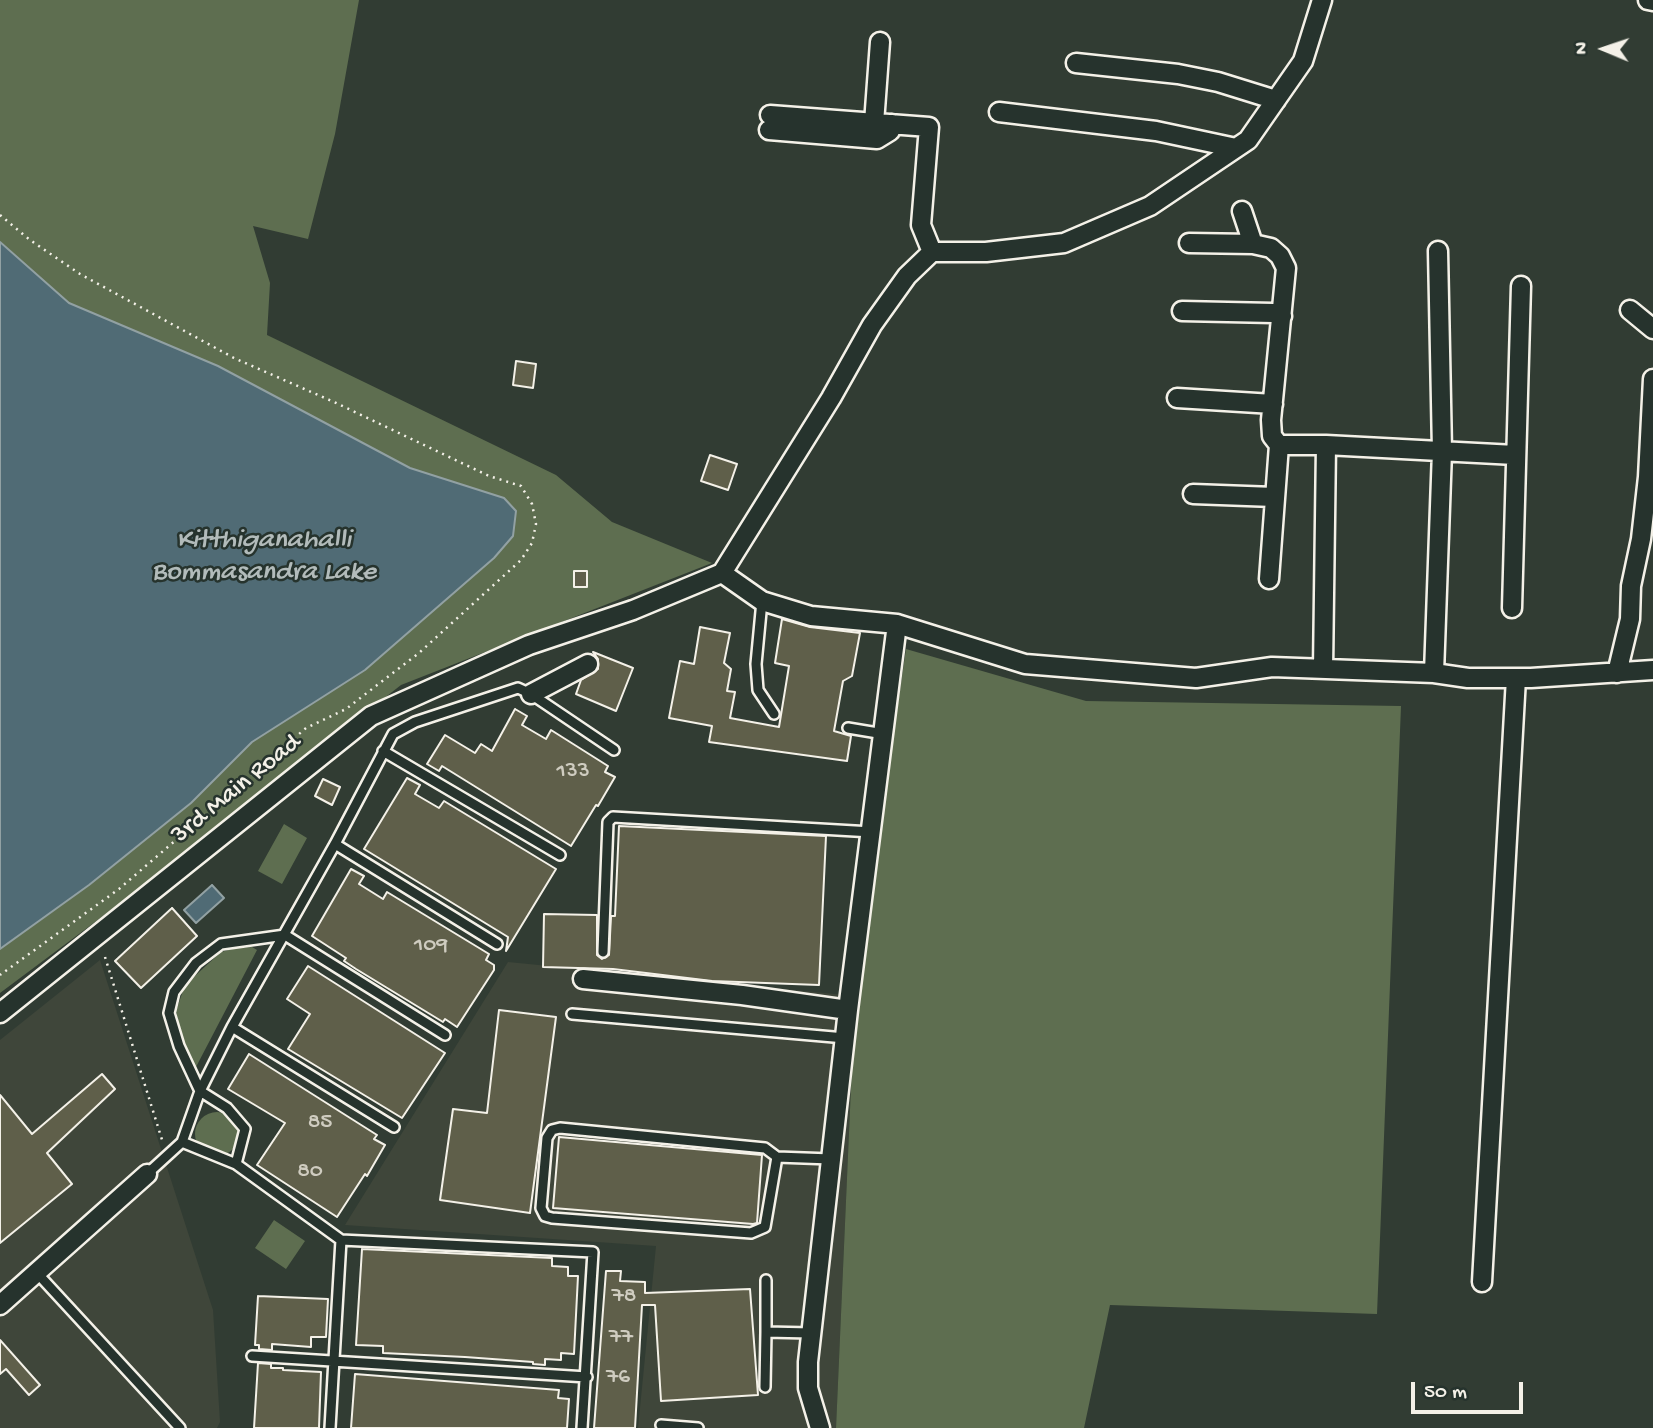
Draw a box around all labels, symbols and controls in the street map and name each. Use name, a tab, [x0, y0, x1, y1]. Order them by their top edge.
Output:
north arrow	[1569, 14, 1639, 84]
text: N	[1571, 42, 1594, 55]
water label: Kitthiganahalli Bommasandra Lake	[152, 525, 376, 591]
street label: 3rd Main Road	[166, 728, 308, 852]
house number: 133	[556, 758, 590, 786]
house number: 109	[414, 932, 448, 960]
house number: 85	[308, 1109, 332, 1137]
house number: 80	[297, 1158, 323, 1186]
house number: 78	[612, 1283, 636, 1311]
house number: 77	[609, 1324, 633, 1352]
house number: 76	[606, 1364, 630, 1392]
scale bar	[1415, 1368, 1527, 1412]
text: 50 m	[1424, 1381, 1467, 1406]

